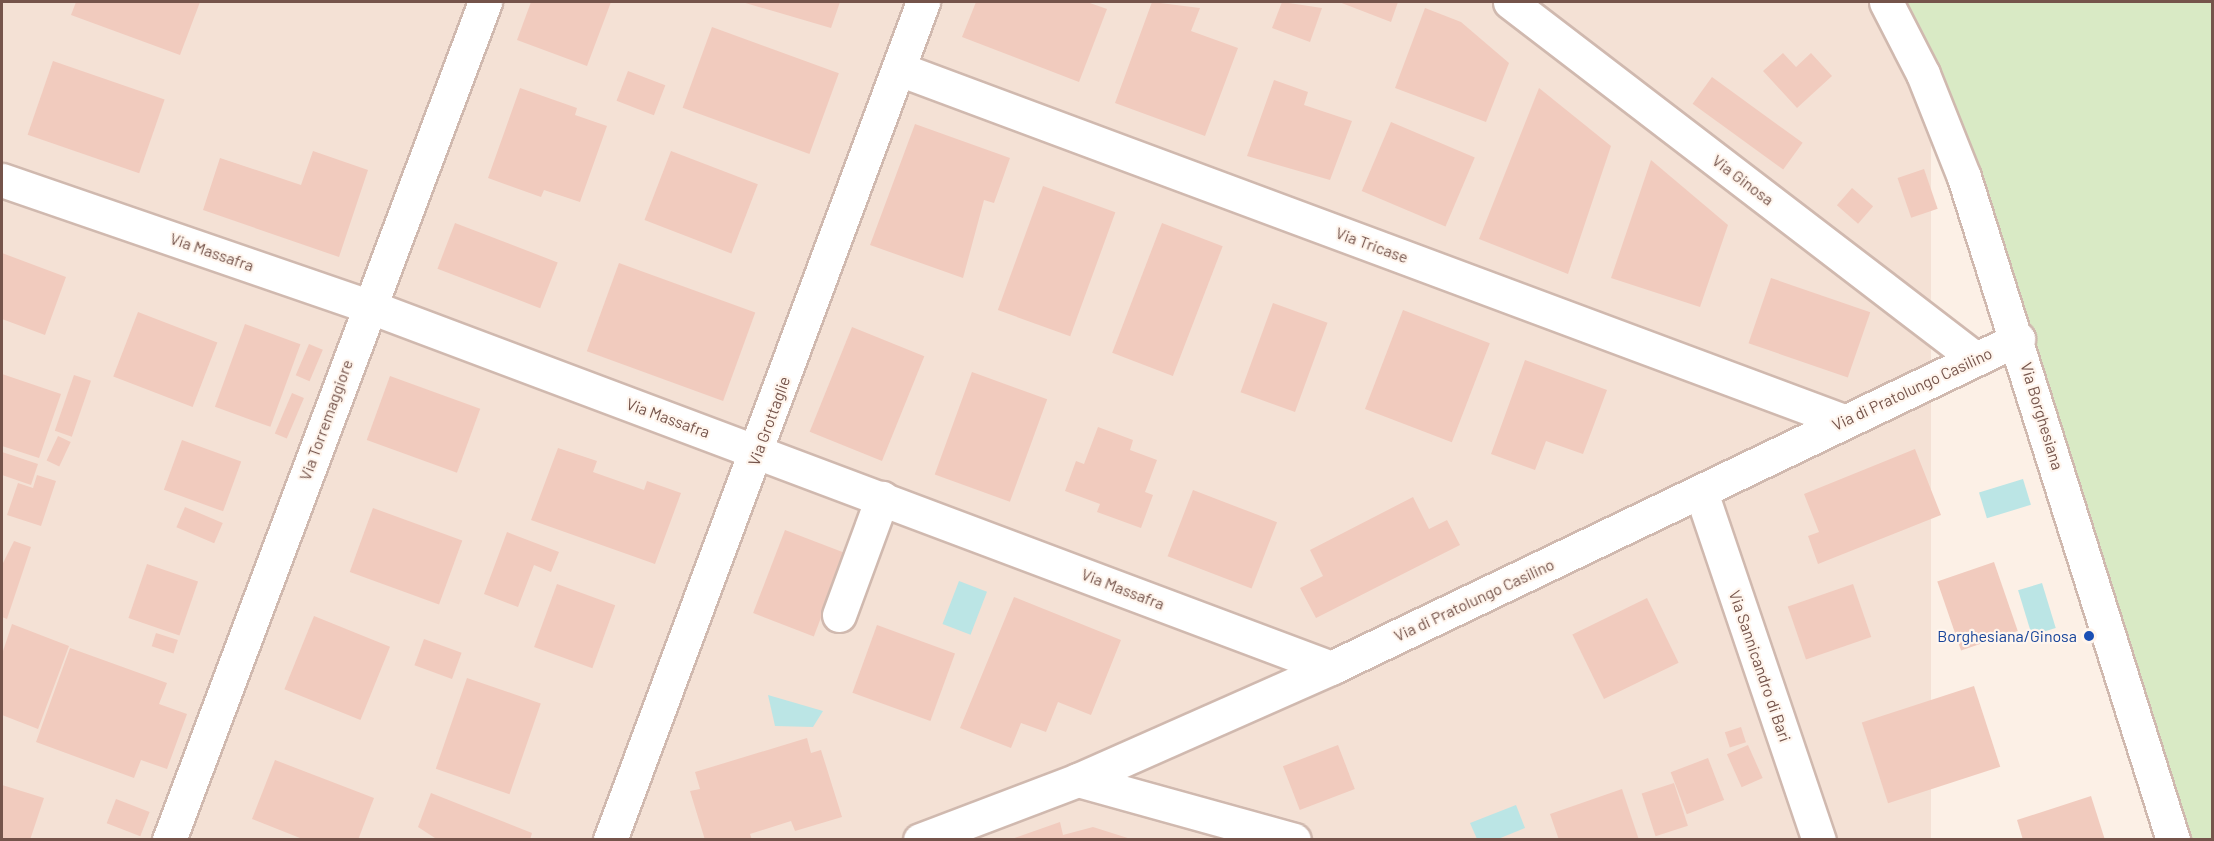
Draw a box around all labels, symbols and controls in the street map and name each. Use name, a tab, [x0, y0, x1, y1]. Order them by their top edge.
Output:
street label: Via Ginosa	[1709, 151, 1777, 209]
street label: Via Tricase	[1333, 223, 1411, 267]
street label: Via Massafra	[168, 229, 256, 275]
street label: Via di Pratolungo Casilino	[1829, 343, 1995, 435]
street label: Via Torremaggiore	[295, 357, 357, 483]
street label: Via Borghesiana	[2017, 360, 2067, 472]
street label: Via Grottaglie	[744, 374, 794, 468]
street label: Via Massafra	[624, 394, 712, 442]
street label: Via di Pratolungo Casilino	[1391, 554, 1557, 646]
street label: Via Massafra	[1079, 564, 1167, 614]
street label: Via Sannicandro di Bari	[1725, 588, 1795, 744]
place label: Borghesiana/Ginosa	[1937, 626, 2077, 646]
marker: Borghesiana/Ginosa	[2082, 629, 2096, 643]

